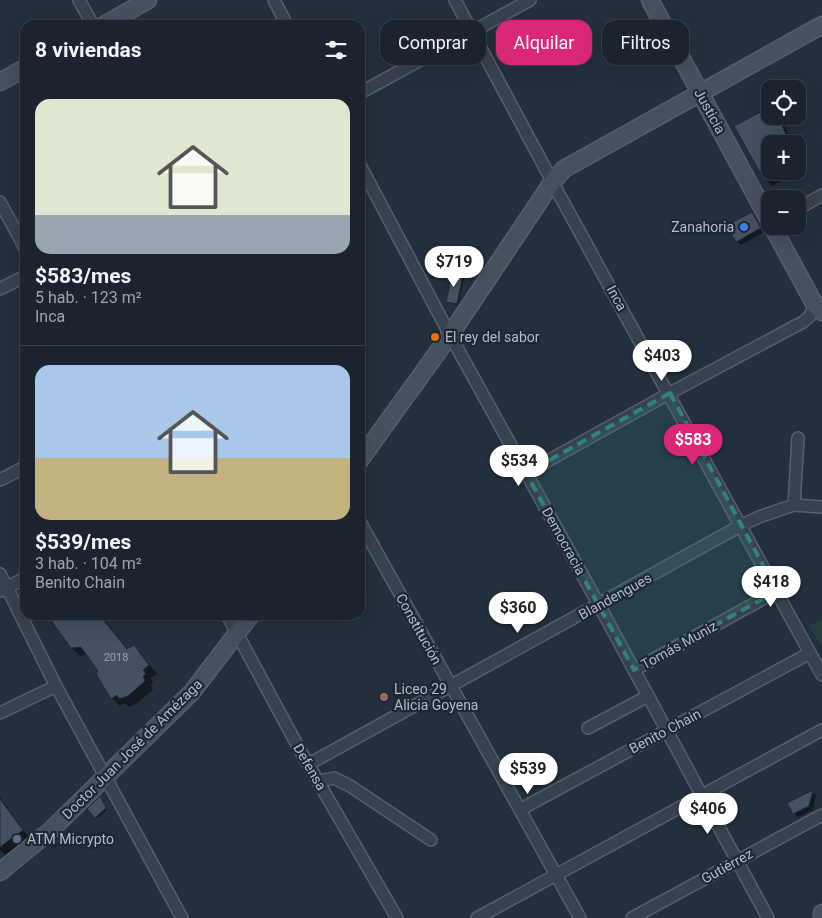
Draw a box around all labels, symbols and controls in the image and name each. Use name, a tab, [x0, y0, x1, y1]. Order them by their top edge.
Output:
chip: Comprar	[380, 20, 486, 65]
chip: Alquilar	[496, 20, 592, 65]
chip: Filtros	[602, 20, 689, 65]
icon: filters	[322, 36, 350, 64]
text: 8 viviendas	[35, 38, 142, 62]
map controls	[761, 80, 806, 235]
button: locate	[761, 80, 806, 125]
street label: Justicia	[691, 86, 729, 136]
icon: home	[148, 132, 238, 222]
button: +	[761, 135, 806, 180]
button: −	[761, 190, 806, 235]
place label: Zanahoria	[671, 219, 734, 235]
marker: Zanahoria	[738, 221, 750, 233]
pin: $719	[424, 246, 484, 288]
text: $719	[436, 252, 472, 271]
text: $583/mes	[35, 264, 131, 288]
street label: Inca	[604, 283, 630, 313]
text: 5 hab. · 123 m²	[35, 288, 142, 307]
text: Inca	[35, 307, 65, 326]
place label: El rey del sabor	[445, 329, 540, 345]
marker: El rey del sabor	[429, 331, 441, 343]
pin: $403	[632, 340, 692, 382]
text: $403	[644, 346, 680, 365]
icon: home	[148, 397, 238, 487]
pin: $583	[663, 424, 723, 466]
text: $583	[675, 430, 711, 449]
pin: $534	[489, 444, 549, 487]
text: $534	[501, 451, 537, 470]
street label: Democracia	[539, 504, 589, 578]
text: $539/mes	[35, 530, 131, 554]
text: 3 hab. · 104 m²	[35, 554, 142, 573]
pin: $418	[741, 566, 801, 608]
street label: Blandengues	[576, 569, 654, 623]
text: $418	[753, 572, 789, 591]
text: Benito Chain	[35, 573, 125, 592]
street label: Constitución	[393, 591, 445, 667]
pin: $360	[488, 592, 548, 634]
text: $360	[500, 598, 536, 617]
street label: Tomás Muniz	[638, 618, 720, 672]
house number: 2018	[104, 651, 128, 664]
street label: Doctor Juan José de Amézaga	[59, 676, 205, 822]
place label: Liceo 29 Alicia Goyena	[394, 681, 479, 713]
marker: Liceo 29 Alicia Goyena	[378, 691, 390, 703]
street label: Benito Chain	[626, 705, 704, 757]
street label: Defensa	[290, 741, 330, 793]
pin: $539	[498, 752, 558, 795]
text: $539	[510, 759, 546, 778]
pin: $406	[678, 792, 738, 835]
text: $406	[690, 799, 726, 818]
place label: ATM Micrypto	[27, 831, 114, 847]
marker: ATM Micrypto	[11, 833, 23, 845]
street label: Gutiérrez	[698, 845, 756, 887]

